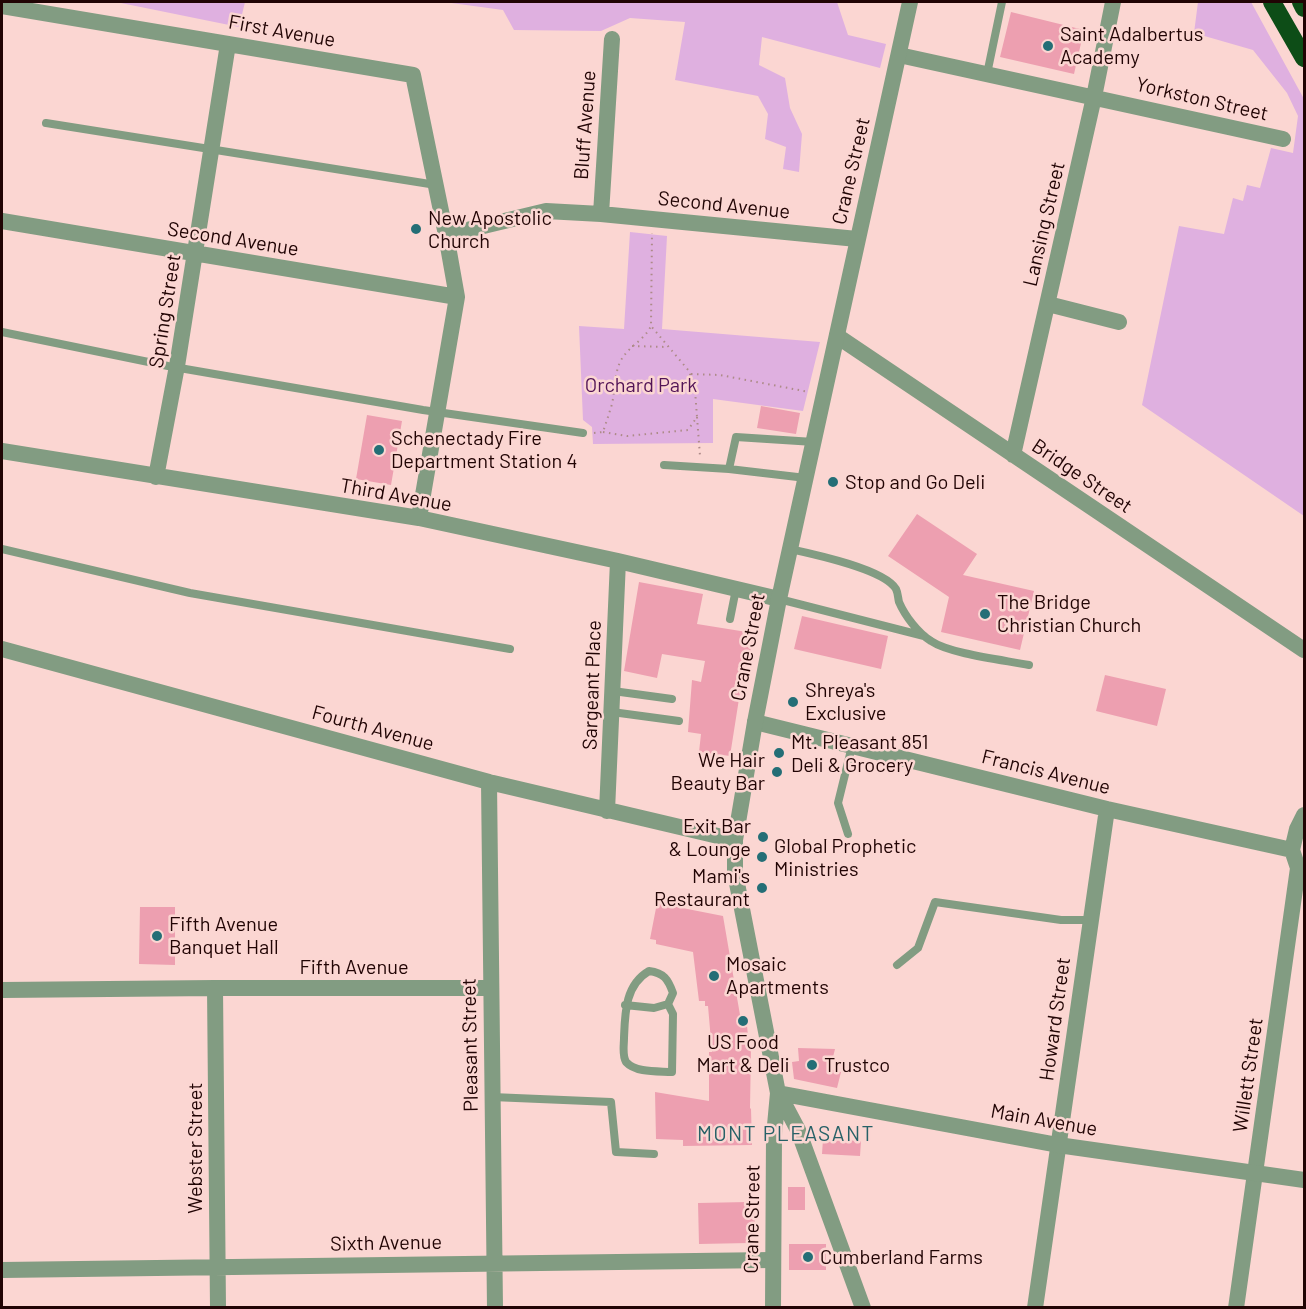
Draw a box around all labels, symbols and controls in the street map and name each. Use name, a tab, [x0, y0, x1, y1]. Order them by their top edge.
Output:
street label: First Avenue	[227, 10, 337, 52]
place label: Saint Adalbertus Academy	[1060, 22, 1203, 69]
marker: Saint Adalbertus Academy	[1041, 39, 1055, 53]
street label: Bluff Avenue	[569, 69, 601, 181]
street label: Yorkston Street	[1133, 72, 1271, 126]
street label: Crane Street	[827, 115, 875, 227]
street label: Lansing Street	[1018, 159, 1070, 289]
street label: Second Avenue	[657, 186, 791, 224]
place label: New Apostolic Church	[428, 206, 552, 253]
street label: Second Avenue	[166, 217, 300, 261]
marker: New Apostolic Church	[409, 222, 423, 236]
street label: Spring Street	[144, 252, 186, 370]
park label: Orchard Park	[585, 373, 697, 397]
place label: Schenectady Fire Department Station 4	[391, 426, 577, 473]
street label: Bridge Street	[1027, 434, 1137, 518]
marker: Schenectady Fire Department Station 4	[372, 443, 386, 457]
place label: Stop and Go Deli	[845, 470, 985, 494]
street label: Third Avenue	[338, 473, 454, 517]
marker: Stop and Go Deli	[826, 475, 840, 489]
place label: The Bridge Christian Church	[997, 590, 1141, 637]
street label: Crane Street	[726, 591, 770, 703]
marker: The Bridge Christian Church	[978, 607, 992, 621]
street label: Sargeant Place	[578, 620, 606, 750]
place label: Shreya's Exclusive	[805, 678, 886, 725]
marker: Shreya's Exclusive	[786, 695, 800, 709]
street label: Fourth Avenue	[309, 700, 437, 756]
place label: Mt. Pleasant 851 Deli & Grocery	[791, 730, 928, 777]
street label: Francis Avenue	[979, 744, 1113, 800]
marker: Mt. Pleasant 851 Deli & Grocery	[772, 746, 786, 760]
place label: We Hair Beauty Bar	[671, 748, 765, 795]
marker: We Hair Beauty Bar	[770, 765, 784, 779]
place label: Exit Bar & Lounge	[669, 814, 751, 861]
marker: Exit Bar & Lounge	[756, 830, 770, 844]
place label: Global Prophetic Ministries	[774, 834, 916, 881]
marker: Global Prophetic Ministries	[755, 850, 769, 864]
place label: Mami's Restaurant	[654, 864, 750, 911]
marker: Mami's Restaurant	[755, 881, 769, 895]
place label: Fifth Avenue Banquet Hall	[169, 912, 278, 959]
marker: Fifth Avenue Banquet Hall	[150, 929, 164, 943]
place label: Mosaic Apartments	[726, 952, 829, 999]
street label: Fifth Avenue	[299, 955, 409, 979]
street label: Howard Street	[1034, 956, 1076, 1082]
marker: Mosaic Apartments	[707, 969, 721, 983]
street label: Pleasant Street	[457, 978, 483, 1112]
marker: US Food Mart & Deli	[736, 1014, 750, 1028]
street label: Willett Street	[1228, 1016, 1268, 1134]
place label: US Food Mart & Deli	[696, 1030, 790, 1077]
place label: Trustco	[824, 1053, 890, 1077]
marker: Trustco	[805, 1058, 819, 1072]
street label: Webster Street	[183, 1082, 207, 1214]
street label: Main Avenue	[989, 1099, 1099, 1141]
district label: MONT PLEASANT	[697, 1121, 875, 1147]
street label: Crane Street	[739, 1164, 765, 1274]
street label: Sixth Avenue	[330, 1230, 442, 1256]
place label: Cumberland Farms	[820, 1245, 983, 1269]
marker: Cumberland Farms	[801, 1250, 815, 1264]

